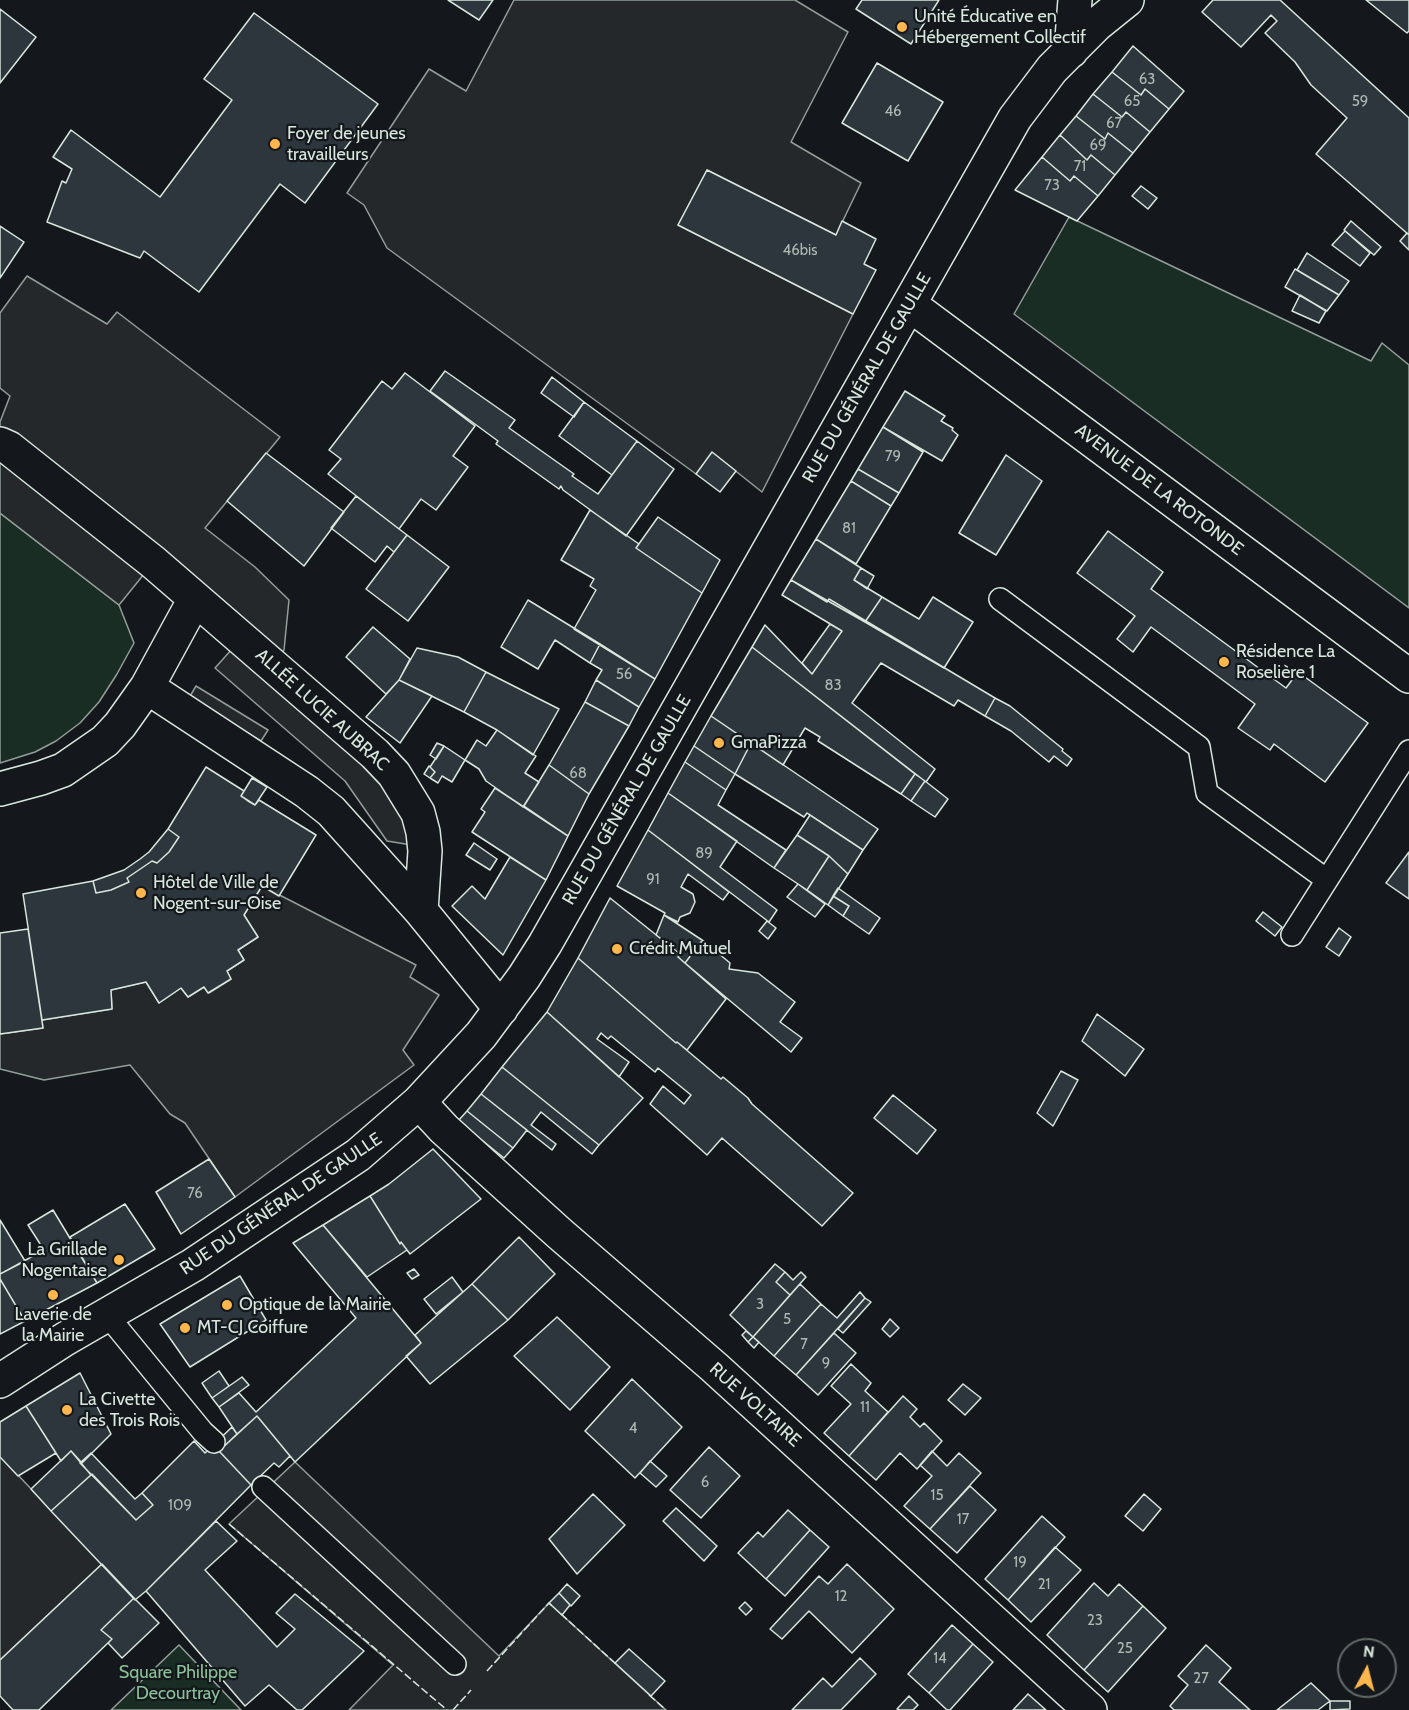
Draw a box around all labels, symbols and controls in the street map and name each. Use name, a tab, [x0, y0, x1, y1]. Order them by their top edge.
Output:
place label: Unité Éducative en Hébergement Collectif	[914, 6, 1086, 48]
marker: Unité Éducative en Hébergement Collectif	[895, 20, 909, 34]
house number: 63	[1139, 71, 1155, 89]
house number: 65	[1124, 93, 1140, 111]
house number: 59	[1352, 93, 1368, 111]
house number: 46	[884, 103, 902, 121]
house number: 67	[1106, 115, 1122, 133]
place label: Foyer de jeunes travailleurs	[287, 123, 406, 166]
marker: Foyer de jeunes travailleurs	[268, 137, 282, 151]
house number: 69	[1089, 137, 1107, 155]
house number: 71	[1074, 158, 1086, 176]
house number: 73	[1044, 177, 1060, 195]
house number: 46bis	[783, 242, 817, 260]
street label: RUE DU GÉNÉRAL DE GAULLE	[798, 269, 936, 487]
street label: AVENUE DE LA ROTONDE	[1071, 420, 1247, 560]
house number: 79	[885, 448, 901, 466]
house number: 81	[842, 520, 856, 538]
place label: Résidence La Roselière 1	[1236, 641, 1335, 684]
street label: ALLÉE LUCIE AUBRAC	[251, 644, 393, 776]
marker: Résidence La Roselière 1	[1217, 655, 1231, 669]
house number: 56	[616, 666, 632, 684]
house number: 83	[824, 677, 842, 695]
street label: RUE DU GÉNÉRAL DE GAULLE	[558, 691, 696, 909]
place label: GmaPizza	[731, 732, 807, 754]
marker: GmaPizza	[712, 736, 726, 750]
house number: 68	[569, 765, 587, 783]
house number: 89	[695, 845, 713, 863]
house number: 91	[646, 871, 660, 889]
place label: Hôtel de Ville de Nogent-sur-Oise	[153, 872, 281, 914]
marker: Hôtel de Ville de Nogent-sur-Oise	[134, 886, 148, 900]
place label: Crédit Mutuel	[629, 938, 731, 960]
marker: Crédit Mutuel	[610, 942, 624, 956]
street label: RUE DU GÉNÉRAL DE GAULLE	[176, 1128, 386, 1280]
house number: 76	[187, 1185, 203, 1203]
place label: La Grillade Nogentaise	[21, 1239, 107, 1282]
marker: La Grillade Nogentaise	[112, 1253, 126, 1267]
marker: Laverie de la Mairie	[46, 1288, 60, 1302]
place label: Optique de la Mairie	[239, 1294, 391, 1316]
house number: 3	[756, 1296, 764, 1314]
marker: Optique de la Mairie	[220, 1298, 234, 1312]
place label: Laverie de la Mairie	[14, 1304, 92, 1346]
house number: 5	[783, 1311, 791, 1329]
place label: MT-CJ Coiffure	[197, 1317, 308, 1339]
marker: MT-CJ Coiffure	[178, 1321, 192, 1335]
house number: 7	[800, 1336, 808, 1354]
house number: 9	[822, 1355, 830, 1373]
street label: RUE VOLTAIRE	[705, 1358, 805, 1452]
place label: La Civette des Trois Rois	[79, 1389, 180, 1432]
house number: 11	[860, 1399, 870, 1417]
marker: La Civette des Trois Rois	[60, 1403, 74, 1417]
house number: 4	[629, 1420, 637, 1438]
house number: 6	[701, 1474, 709, 1492]
house number: 15	[930, 1487, 944, 1505]
house number: 109	[168, 1497, 192, 1515]
house number: 17	[957, 1511, 969, 1529]
house number: 19	[1013, 1554, 1027, 1572]
house number: 21	[1038, 1576, 1050, 1594]
house number: 12	[835, 1588, 847, 1606]
house number: 23	[1087, 1612, 1103, 1630]
north arrow	[1337, 1638, 1397, 1698]
house number: 25	[1117, 1640, 1133, 1658]
text: N	[1362, 1642, 1376, 1662]
house number: 14	[933, 1650, 947, 1668]
park label: Square Philippe Decourtray	[119, 1662, 237, 1704]
house number: 27	[1193, 1670, 1209, 1688]

